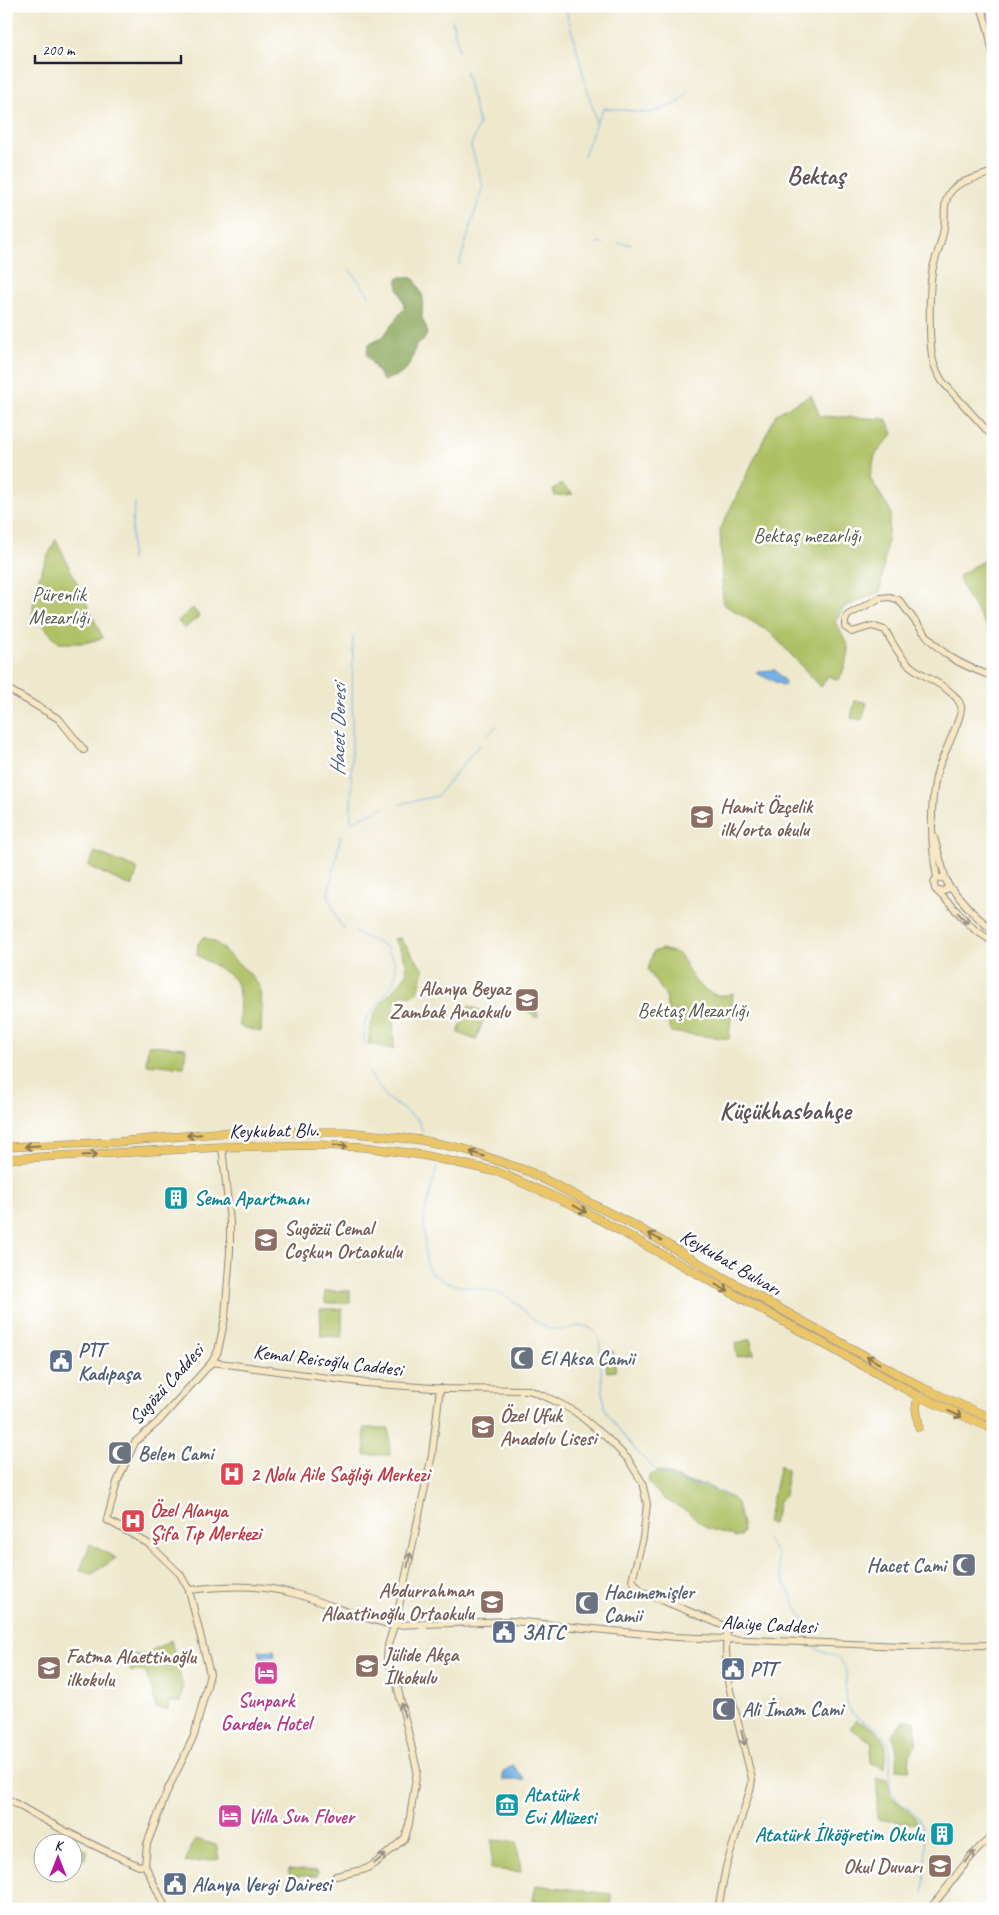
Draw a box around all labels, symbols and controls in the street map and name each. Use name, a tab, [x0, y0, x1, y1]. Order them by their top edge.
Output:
scale bar	[35, 32, 181, 64]
text: 200 m	[42, 41, 76, 60]
district label: Bektaş	[787, 160, 847, 192]
park label: Bektaş mezarlığı	[753, 523, 862, 548]
park label: Pürenlik Mezarlığı	[29, 582, 90, 630]
water label: Hacet Deresi	[324, 679, 352, 776]
place label: Hamit Özçelik ilk/orta okulu	[720, 794, 814, 842]
school or university icon: Hamit Özçelik ilk/orta okulu	[689, 804, 715, 830]
one-way arrow	[957, 912, 969, 924]
place label: Alanya Beyaz Zambak Anaokulu	[390, 976, 513, 1024]
school or university icon: Alanya Beyaz Zambak Anaokulu	[514, 987, 540, 1013]
park label: Bektaş Mezarlığı	[638, 998, 750, 1023]
district label: Küçükhasbahçe	[719, 1095, 853, 1127]
street label: Keykubat Blv.	[229, 1117, 319, 1144]
one-way arrow	[186, 1130, 202, 1140]
one-way arrow	[24, 1142, 40, 1151]
one-way arrow	[331, 1142, 347, 1151]
one-way arrow	[469, 1148, 485, 1158]
one-way arrow	[82, 1150, 98, 1159]
building icon: Sema Apartmanı	[163, 1185, 189, 1211]
place label: Sema Apartmanı	[194, 1186, 310, 1211]
one-way arrow	[573, 1204, 588, 1214]
place label: Sugözü Cemal Coşkun Ortaokulu	[284, 1216, 403, 1264]
street label: Keykubat Bulvarı	[676, 1224, 787, 1302]
school or university icon: Sugözü Cemal Coşkun Ortaokulu	[253, 1227, 279, 1253]
one-way arrow	[648, 1232, 662, 1242]
one-way arrow	[715, 1283, 730, 1293]
street label: Sugözü Caddesi	[123, 1337, 211, 1430]
place label: PTT Kadıpaşa	[78, 1338, 142, 1386]
street label: Kemal Reisoğlu Caddesi	[252, 1339, 406, 1382]
mosque icon: El Aksa Camii	[509, 1345, 535, 1371]
place label: El Aksa Camii	[540, 1346, 638, 1371]
public building icon: PTT Kadıpaşa	[48, 1348, 74, 1374]
one-way arrow	[865, 1355, 880, 1365]
place label: Özel Ufuk Anadolu Lisesi	[500, 1403, 600, 1451]
one-way arrow	[947, 1409, 962, 1419]
school or university icon: Özel Ufuk Anadolu Lisesi	[470, 1414, 496, 1440]
mosque icon: Belen Cami	[107, 1440, 133, 1466]
place label: Belen Cami	[138, 1441, 216, 1466]
hospital icon: 2 Nolu Aile Sağlığı Merkezi	[219, 1461, 245, 1487]
place label: 2 Nolu Aile Sağlığı Merkezi	[250, 1462, 433, 1487]
place label: Özel Alanya Şifa Tıp Merkezi	[150, 1498, 264, 1546]
hospital icon: Özel Alanya Şifa Tıp Merkezi	[120, 1508, 146, 1534]
mosque icon: Hacet Cami	[951, 1552, 977, 1578]
one-way arrow	[405, 1553, 414, 1569]
place label: Hacet Cami	[867, 1553, 949, 1578]
place label: Abdurrahman Alaattinoğlu Ortaokulu	[321, 1578, 476, 1626]
place label: Hacımemişler Camii	[604, 1580, 697, 1628]
school or university icon: Abdurrahman Alaattinoğlu Ortaokulu	[479, 1589, 505, 1615]
mosque icon: Hacımemişler Camii	[574, 1590, 600, 1616]
street label: Alaiye Caddesi	[721, 1610, 819, 1640]
public building icon: ЗАГС	[491, 1619, 517, 1645]
place label: ЗАГС	[522, 1620, 568, 1645]
place label: Jülide Akça İlkokulu	[382, 1642, 461, 1690]
place label: Fatma Alaettinoğlu ilkokulu	[66, 1644, 198, 1692]
school or university icon: Jülide Akça İlkokulu	[354, 1653, 380, 1679]
school or university icon: Fatma Alaettinoğlu ilkokulu	[36, 1655, 62, 1681]
public building icon: PTT	[720, 1656, 746, 1682]
place label: PTT	[750, 1657, 782, 1682]
hotel icon: Sunpark Garden Hotel	[253, 1660, 279, 1686]
place label: Sunpark Garden Hotel	[221, 1688, 315, 1736]
mosque icon: Ali İmam Cami	[711, 1696, 737, 1722]
place label: Ali İmam Cami	[742, 1697, 846, 1722]
one-way arrow	[398, 1703, 407, 1719]
one-way arrow	[738, 1729, 748, 1745]
place label: Atatürk Evi Müzesi	[524, 1782, 599, 1830]
museum icon: Atatürk Evi Müzesi	[494, 1792, 520, 1818]
hotel icon: Villa Sun Flover	[217, 1803, 243, 1829]
place label: Villa Sun Flover	[248, 1804, 357, 1829]
building icon: Atatürk İlköğretim Okulu	[929, 1821, 955, 1847]
place label: Atatürk İlköğretim Okulu	[755, 1822, 926, 1847]
north arrow	[32, 1832, 82, 1882]
text: K	[54, 1837, 64, 1854]
one-way arrow	[964, 1851, 975, 1864]
one-way arrow	[373, 1853, 386, 1864]
school or university icon: Okul Duvarı	[927, 1853, 953, 1879]
place label: Okul Duvarı	[843, 1854, 923, 1879]
public building icon: Alanya Vergi Dairesi	[162, 1871, 188, 1897]
place label: Alanya Vergi Dairesi	[192, 1872, 335, 1897]

